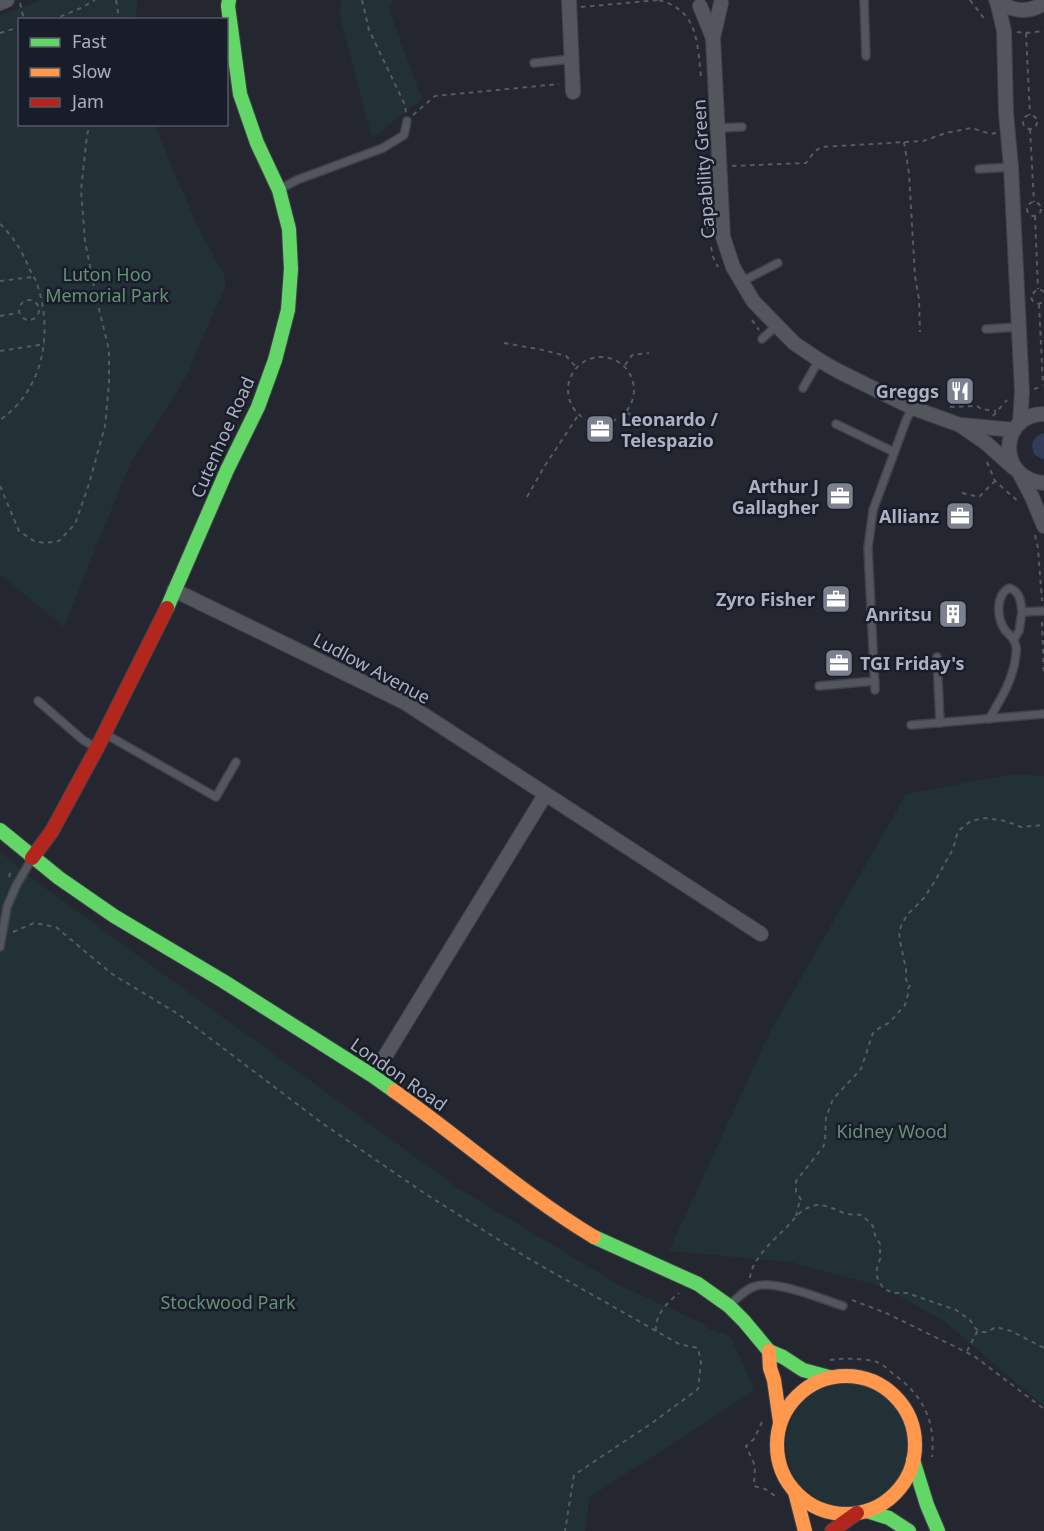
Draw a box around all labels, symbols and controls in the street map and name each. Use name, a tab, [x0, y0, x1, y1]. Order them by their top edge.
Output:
legend	[18, 18, 228, 126]
text: Fast	[72, 29, 107, 53]
text: Slow	[72, 59, 111, 83]
text: Jam	[70, 89, 104, 113]
street label: Capability Green	[686, 99, 720, 239]
park label: Luton Hoo Memorial Park	[45, 262, 169, 307]
street label: Cutenhoe Road	[185, 373, 259, 501]
restaurant icon: Greggs	[944, 375, 976, 407]
place label: Greggs	[876, 379, 939, 403]
place label: Leonardo / Telespazio	[621, 407, 719, 452]
office icon: Leonardo / Telespazio	[584, 413, 616, 445]
place label: Arthur J Gallagher	[732, 474, 819, 519]
office icon: Arthur J Gallagher	[824, 480, 856, 512]
office icon: Allianz	[944, 500, 976, 532]
place label: Allianz	[879, 504, 939, 528]
office icon: Zyro Fisher	[820, 583, 852, 615]
place label: Zyro Fisher	[716, 587, 815, 611]
building icon: Anritsu	[937, 598, 969, 630]
place label: Anritsu	[866, 602, 932, 626]
street label: Ludlow Avenue	[309, 627, 435, 709]
office icon: TGI Friday's	[823, 647, 855, 679]
place label: TGI Friday's	[860, 651, 965, 675]
street label: London Road	[346, 1032, 452, 1116]
park label: Kidney Wood	[837, 1119, 947, 1143]
park label: Stockwood Park	[160, 1290, 296, 1314]

